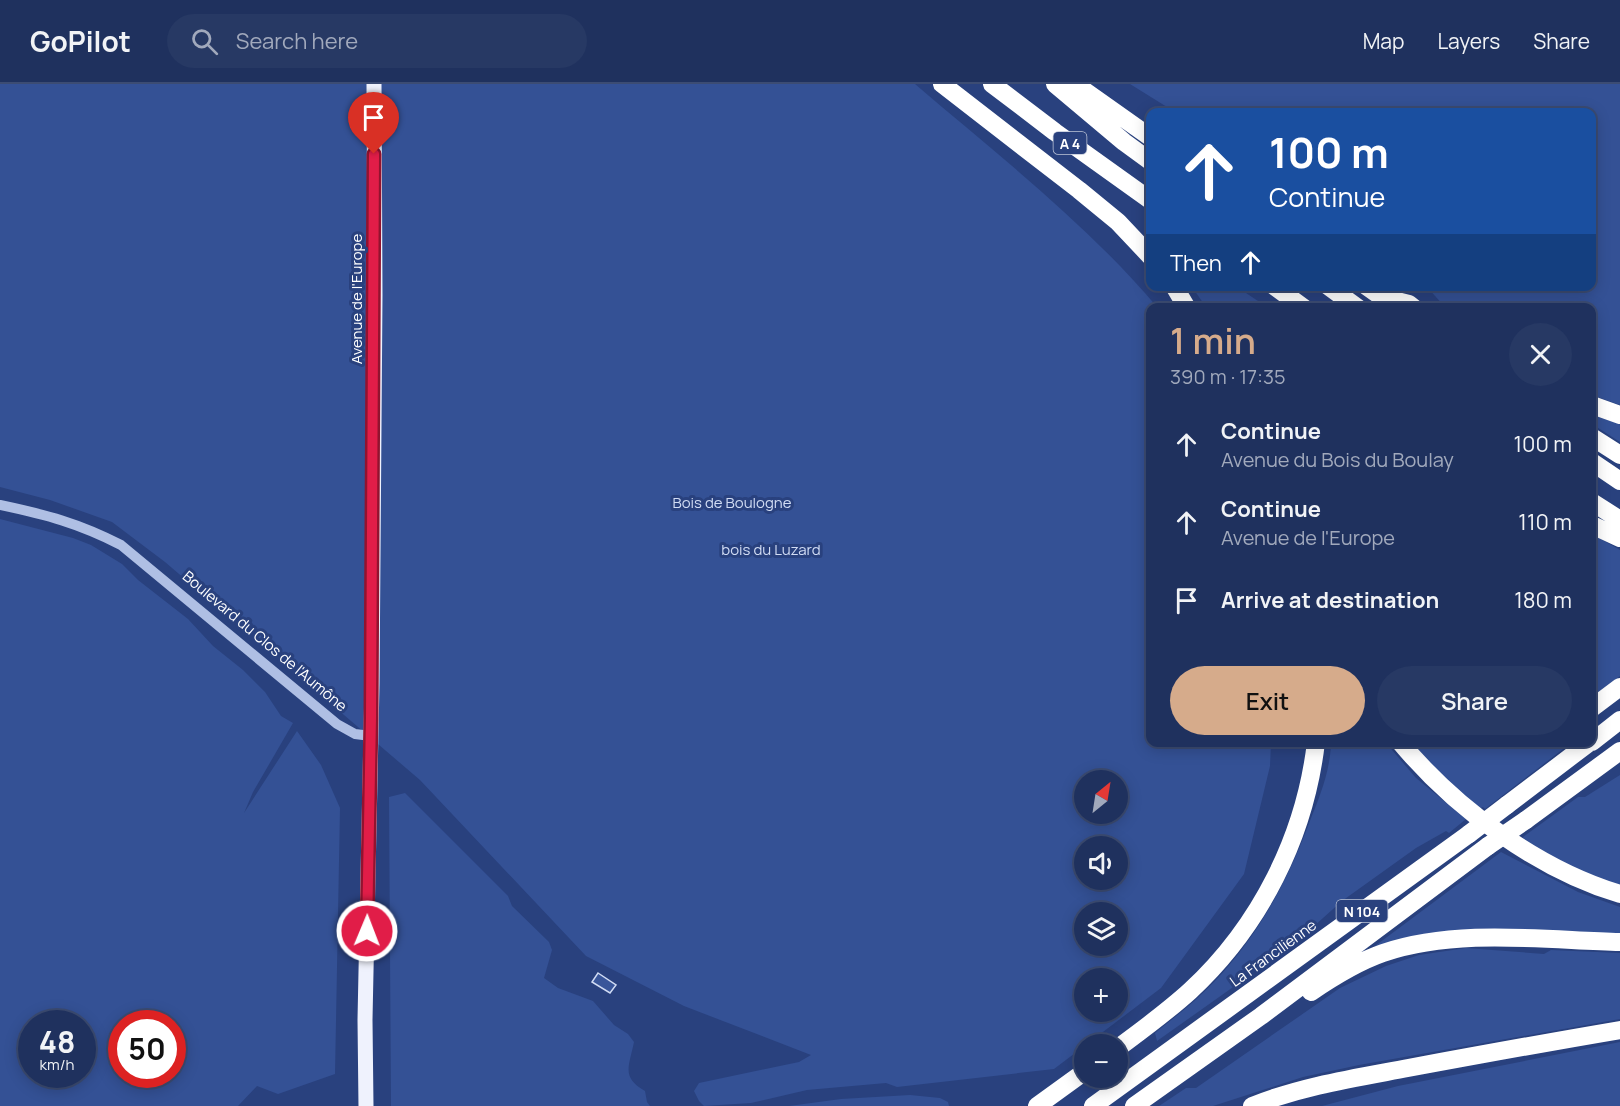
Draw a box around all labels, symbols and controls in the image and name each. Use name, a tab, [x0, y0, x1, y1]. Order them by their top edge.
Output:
search box	[167, 14, 587, 68]
text: GoPilot	[30, 22, 131, 60]
icon: search	[188, 25, 221, 58]
text: Search here	[236, 26, 358, 56]
text: Map	[1363, 27, 1404, 55]
text: Layers	[1437, 27, 1500, 55]
text: Share	[1533, 27, 1590, 55]
pin	[348, 92, 399, 154]
icon: arrive	[357, 101, 390, 134]
text: 100 m	[1269, 123, 1389, 181]
road number: A 4	[1054, 132, 1086, 154]
icon: ahead	[1170, 132, 1248, 210]
text: Continue	[1269, 178, 1385, 215]
street label: Avenue de l'Europe	[346, 234, 367, 364]
icon: ahead	[1234, 246, 1267, 279]
text: Then	[1170, 248, 1222, 278]
text: 1 min	[1170, 316, 1256, 365]
button: close	[1509, 323, 1572, 386]
text: 390 m · 17:35	[1170, 363, 1286, 390]
text: Continue	[1221, 416, 1321, 446]
icon: ahead	[1170, 428, 1203, 461]
text: 100 m	[1514, 429, 1572, 459]
text: Avenue du Bois du Boulay	[1221, 446, 1454, 473]
park label: Bois de Boulogne	[673, 492, 792, 513]
text: Continue	[1221, 494, 1321, 524]
icon: ahead	[1170, 506, 1203, 539]
text: 110 m	[1518, 507, 1572, 537]
text: Avenue de l'Europe	[1221, 524, 1395, 551]
park label: bois du Luzard	[721, 539, 821, 560]
street label: Boulevard du Clos de l'Aumône	[178, 566, 352, 716]
icon: arrive	[1170, 584, 1203, 617]
text: Arrive at destination	[1221, 585, 1439, 615]
text: 180 m	[1514, 585, 1572, 615]
button: Exit	[1170, 666, 1365, 735]
button: Share	[1377, 666, 1572, 735]
north arrow	[1074, 770, 1128, 824]
map controls	[1074, 770, 1128, 1088]
button: sound	[1074, 836, 1128, 890]
position arrow	[335, 899, 399, 963]
road number: N 104	[1336, 900, 1388, 922]
button: layers	[1074, 902, 1128, 956]
street label: La Francilienne	[1225, 914, 1321, 992]
button: +	[1074, 968, 1128, 1022]
speed limit sign: 50	[108, 1010, 186, 1088]
text: 48	[39, 1021, 75, 1062]
button: −	[1074, 1034, 1128, 1088]
text: km/h	[40, 1054, 74, 1075]

